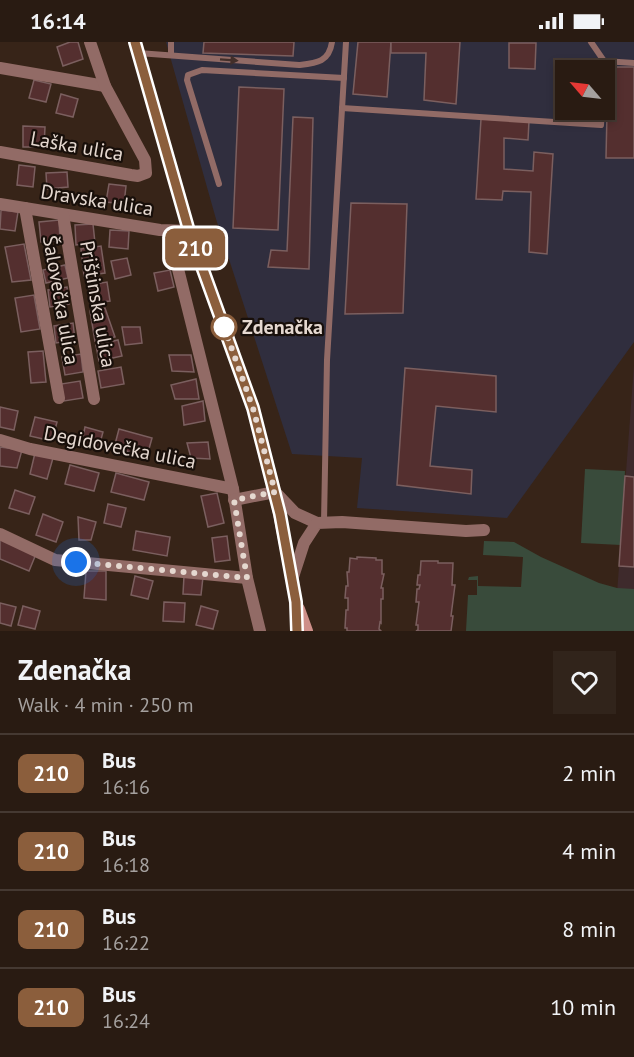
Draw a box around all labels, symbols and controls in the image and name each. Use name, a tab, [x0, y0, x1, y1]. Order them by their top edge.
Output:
text: 16:14	[30, 7, 86, 35]
one-way arrow	[220, 55, 239, 64]
north arrow	[555, 60, 615, 120]
map controls	[555, 60, 615, 120]
street label: Laška ulica	[28, 125, 126, 167]
street label: Dravska ulica	[39, 178, 155, 222]
line badge: 210	[160, 228, 230, 268]
street label: Šalovečka ulica	[37, 233, 85, 367]
text: 210	[177, 235, 213, 262]
street label: Prištinska ulica	[74, 239, 122, 369]
marker: Zdenačka	[211, 314, 237, 340]
place label: Zdenačka	[242, 314, 323, 340]
street label: Degidovečka ulica	[42, 419, 198, 475]
your location	[61, 547, 91, 577]
text: Zdenačka	[18, 651, 131, 688]
button: heart	[553, 651, 616, 714]
text: Walk · 4 min · 250 m	[18, 692, 194, 718]
text: Bus	[102, 746, 136, 774]
text: 2 min	[562, 759, 616, 787]
text: 210	[33, 760, 69, 787]
text: 16:16	[102, 774, 150, 800]
text: Bus	[102, 824, 136, 852]
text: 4 min	[562, 837, 616, 865]
text: 210	[33, 838, 69, 865]
text: 16:18	[102, 852, 150, 878]
text: Bus	[102, 902, 136, 930]
text: 8 min	[562, 915, 616, 943]
text: 210	[33, 916, 69, 943]
text: 16:22	[102, 930, 150, 956]
text: Bus	[102, 980, 136, 1008]
text: 10 min	[550, 993, 616, 1021]
text: 210	[33, 994, 69, 1021]
text: 16:24	[102, 1008, 150, 1034]

